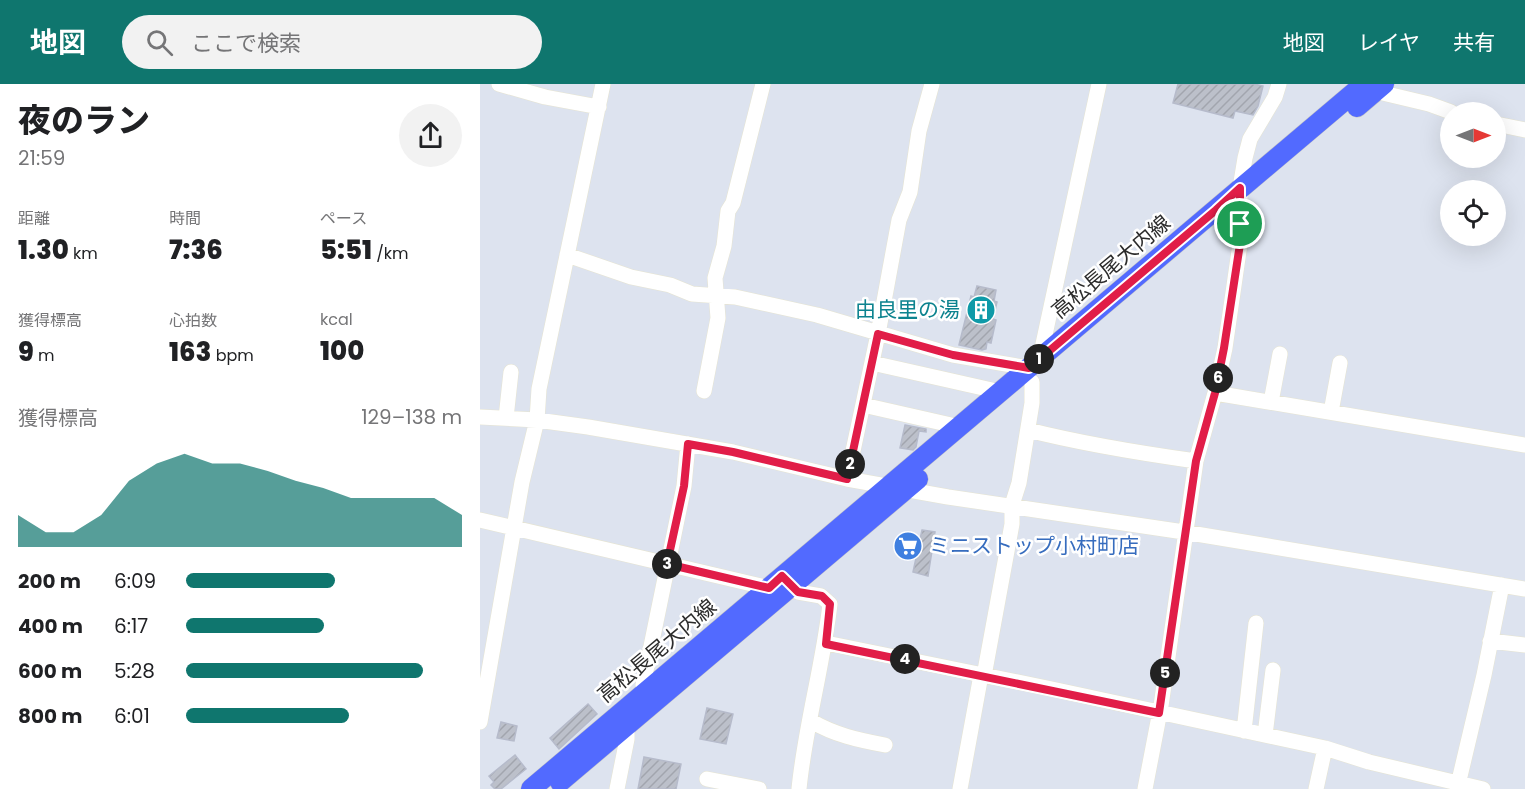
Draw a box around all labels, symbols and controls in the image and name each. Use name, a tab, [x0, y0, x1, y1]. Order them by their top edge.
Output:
search box	[122, 15, 542, 69]
text: 地図	[30, 23, 86, 62]
icon: search	[143, 26, 176, 59]
text: ここで検索	[191, 28, 301, 59]
text: 地図	[1283, 28, 1325, 57]
text: レイヤ	[1358, 28, 1420, 57]
text: 共有	[1453, 28, 1495, 57]
text: 夜のラン	[18, 97, 150, 144]
north arrow	[1440, 102, 1506, 168]
map controls	[1440, 102, 1506, 246]
button: share	[399, 104, 462, 167]
text: 21:59	[18, 144, 65, 172]
button: locate	[1440, 180, 1506, 246]
pin	[1214, 198, 1265, 249]
text: 距離	[18, 207, 50, 230]
text: 時間	[169, 207, 201, 230]
text: ペース	[320, 207, 367, 230]
icon: arrive	[1223, 207, 1256, 240]
street label: 高松長尾大内線	[1045, 208, 1176, 325]
text: 1.30	[18, 232, 69, 268]
text: 7:36	[169, 232, 223, 268]
text: 5:51	[320, 232, 372, 268]
text: km	[69, 242, 98, 265]
text: /km	[372, 242, 409, 265]
building icon: 由良里の湯	[965, 294, 997, 326]
place label: 由良里の湯	[855, 295, 960, 324]
text: kcal	[320, 308, 353, 331]
text: 獲得標高	[18, 309, 82, 332]
text: 心拍数	[169, 309, 217, 332]
text: 100	[320, 333, 364, 369]
text: 9	[18, 334, 34, 370]
text: 163	[169, 334, 211, 370]
text: m	[34, 344, 55, 367]
text: bpm	[211, 344, 254, 367]
pin: 1	[1024, 344, 1054, 374]
text: 1	[1036, 347, 1042, 370]
pin: 6	[1203, 363, 1233, 393]
text: 6	[1213, 366, 1223, 389]
text: 129–138 m	[361, 403, 462, 431]
text: 獲得標高	[18, 404, 98, 432]
pin: 2	[835, 449, 865, 479]
text: 2	[845, 452, 855, 475]
supermarket icon: ミニストップ小村町店	[892, 530, 924, 562]
place label: ミニストップ小村町店	[929, 531, 1139, 560]
pin: 3	[652, 549, 682, 579]
text: 3	[662, 552, 672, 575]
text: 200 m	[18, 567, 81, 595]
text: 6:09	[114, 567, 156, 595]
street label: 高松長尾大内線	[591, 592, 722, 709]
text: 400 m	[18, 612, 83, 640]
text: 6:17	[114, 612, 148, 640]
pin: 4	[890, 644, 920, 674]
text: 4	[900, 647, 910, 670]
text: 600 m	[18, 657, 82, 685]
text: 5:28	[114, 657, 155, 685]
pin: 5	[1150, 658, 1180, 688]
text: 5	[1160, 661, 1170, 684]
text: 800 m	[18, 702, 82, 730]
text: 6:01	[114, 702, 150, 730]

